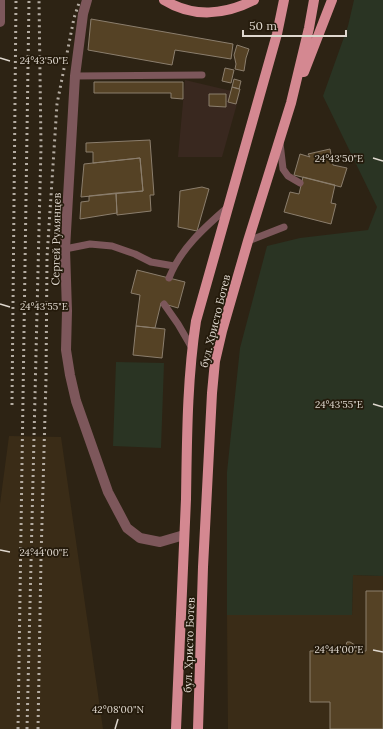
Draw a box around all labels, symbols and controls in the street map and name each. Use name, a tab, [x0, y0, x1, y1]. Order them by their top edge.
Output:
scale bar	[243, 12, 346, 38]
text: 50 m	[249, 18, 277, 33]
text: 24°43'50"E	[20, 54, 68, 67]
text: 24°43'50"E	[315, 152, 363, 165]
street label: Сергей Румянцев	[48, 192, 64, 285]
street label: бул. Христо Ботев	[197, 273, 233, 369]
text: 24°43'55"E	[20, 300, 68, 313]
text: 24°43'55"E	[315, 398, 363, 411]
text: 24°44'00"E	[19, 546, 69, 559]
street label: бул. Христо Ботев	[180, 597, 198, 693]
text: 24°44'00"E	[314, 643, 364, 656]
text: 42°08'00"N	[92, 703, 145, 716]

